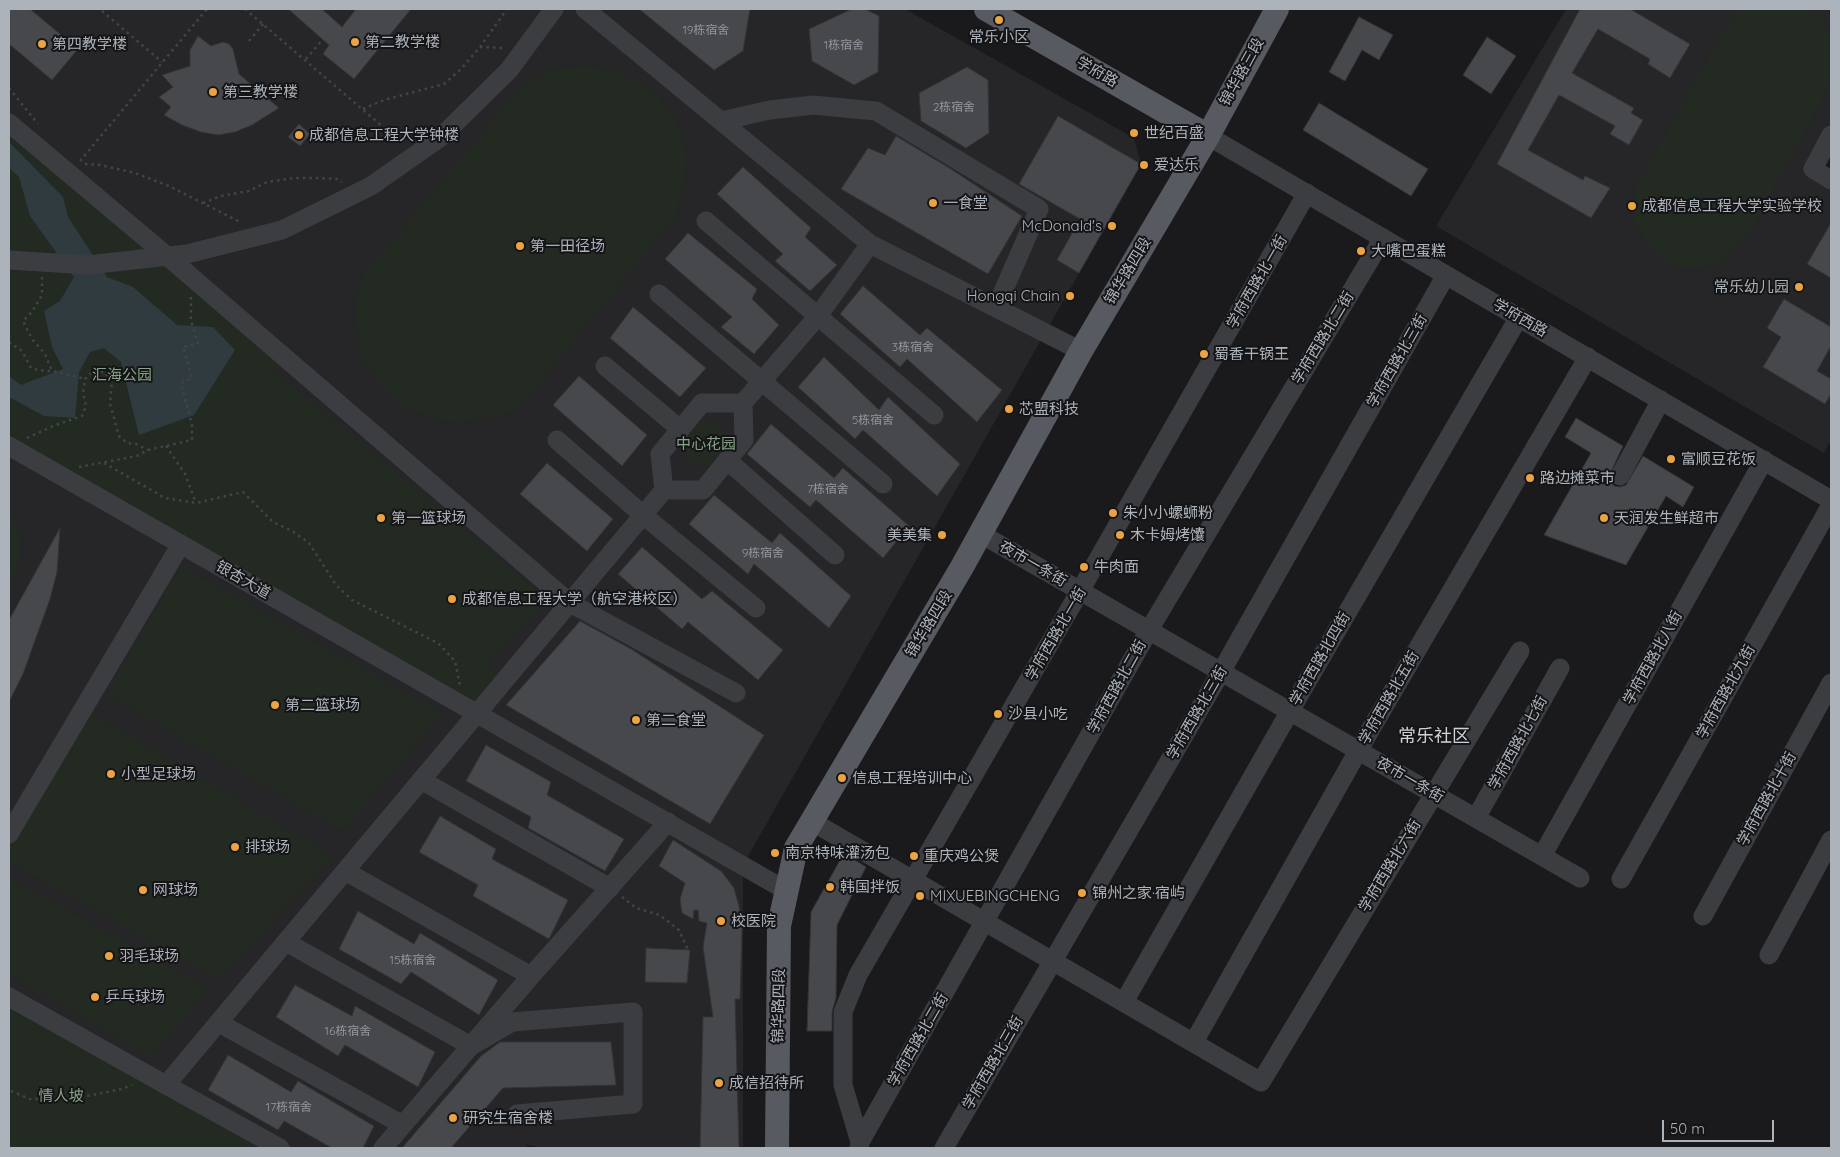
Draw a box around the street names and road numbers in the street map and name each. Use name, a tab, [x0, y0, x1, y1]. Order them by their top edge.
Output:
street label: 锦华路三段	[1216, 35, 1268, 109]
street label: 学府路	[1073, 53, 1121, 91]
street label: 学府西路北一街	[1223, 232, 1291, 332]
street label: 锦华路四段	[1101, 234, 1155, 308]
street label: 学府西路北二街	[1288, 288, 1358, 388]
street label: 学府西路	[1490, 295, 1550, 341]
street label: 学府西路北三街	[1363, 311, 1431, 411]
street label: 夜市一条街	[996, 537, 1070, 591]
street label: 银杏大道	[213, 557, 273, 603]
street label: 学府西路北一街	[1022, 584, 1090, 684]
street label: 锦华路四段	[902, 587, 956, 661]
street label: 学府西路北八街	[1620, 608, 1686, 708]
street label: 学府西路北四街	[1286, 609, 1354, 709]
street label: 学府西路北二街	[1084, 637, 1150, 737]
street label: 学府西路北九街	[1693, 642, 1759, 742]
street label: 学府西路北五街	[1355, 648, 1423, 748]
street label: 学府西路北三街	[1163, 663, 1231, 763]
street label: 学府西路北七街	[1485, 693, 1551, 793]
street label: 学府西路北十街	[1734, 749, 1800, 849]
street label: 夜市一条街	[1373, 753, 1447, 807]
street label: 学府西路北六街	[1355, 816, 1425, 916]
street label: 锦华路四段	[769, 968, 789, 1044]
street label: 学府西路北二街	[884, 990, 952, 1090]
street label: 学府西路北三街	[959, 1013, 1027, 1113]

